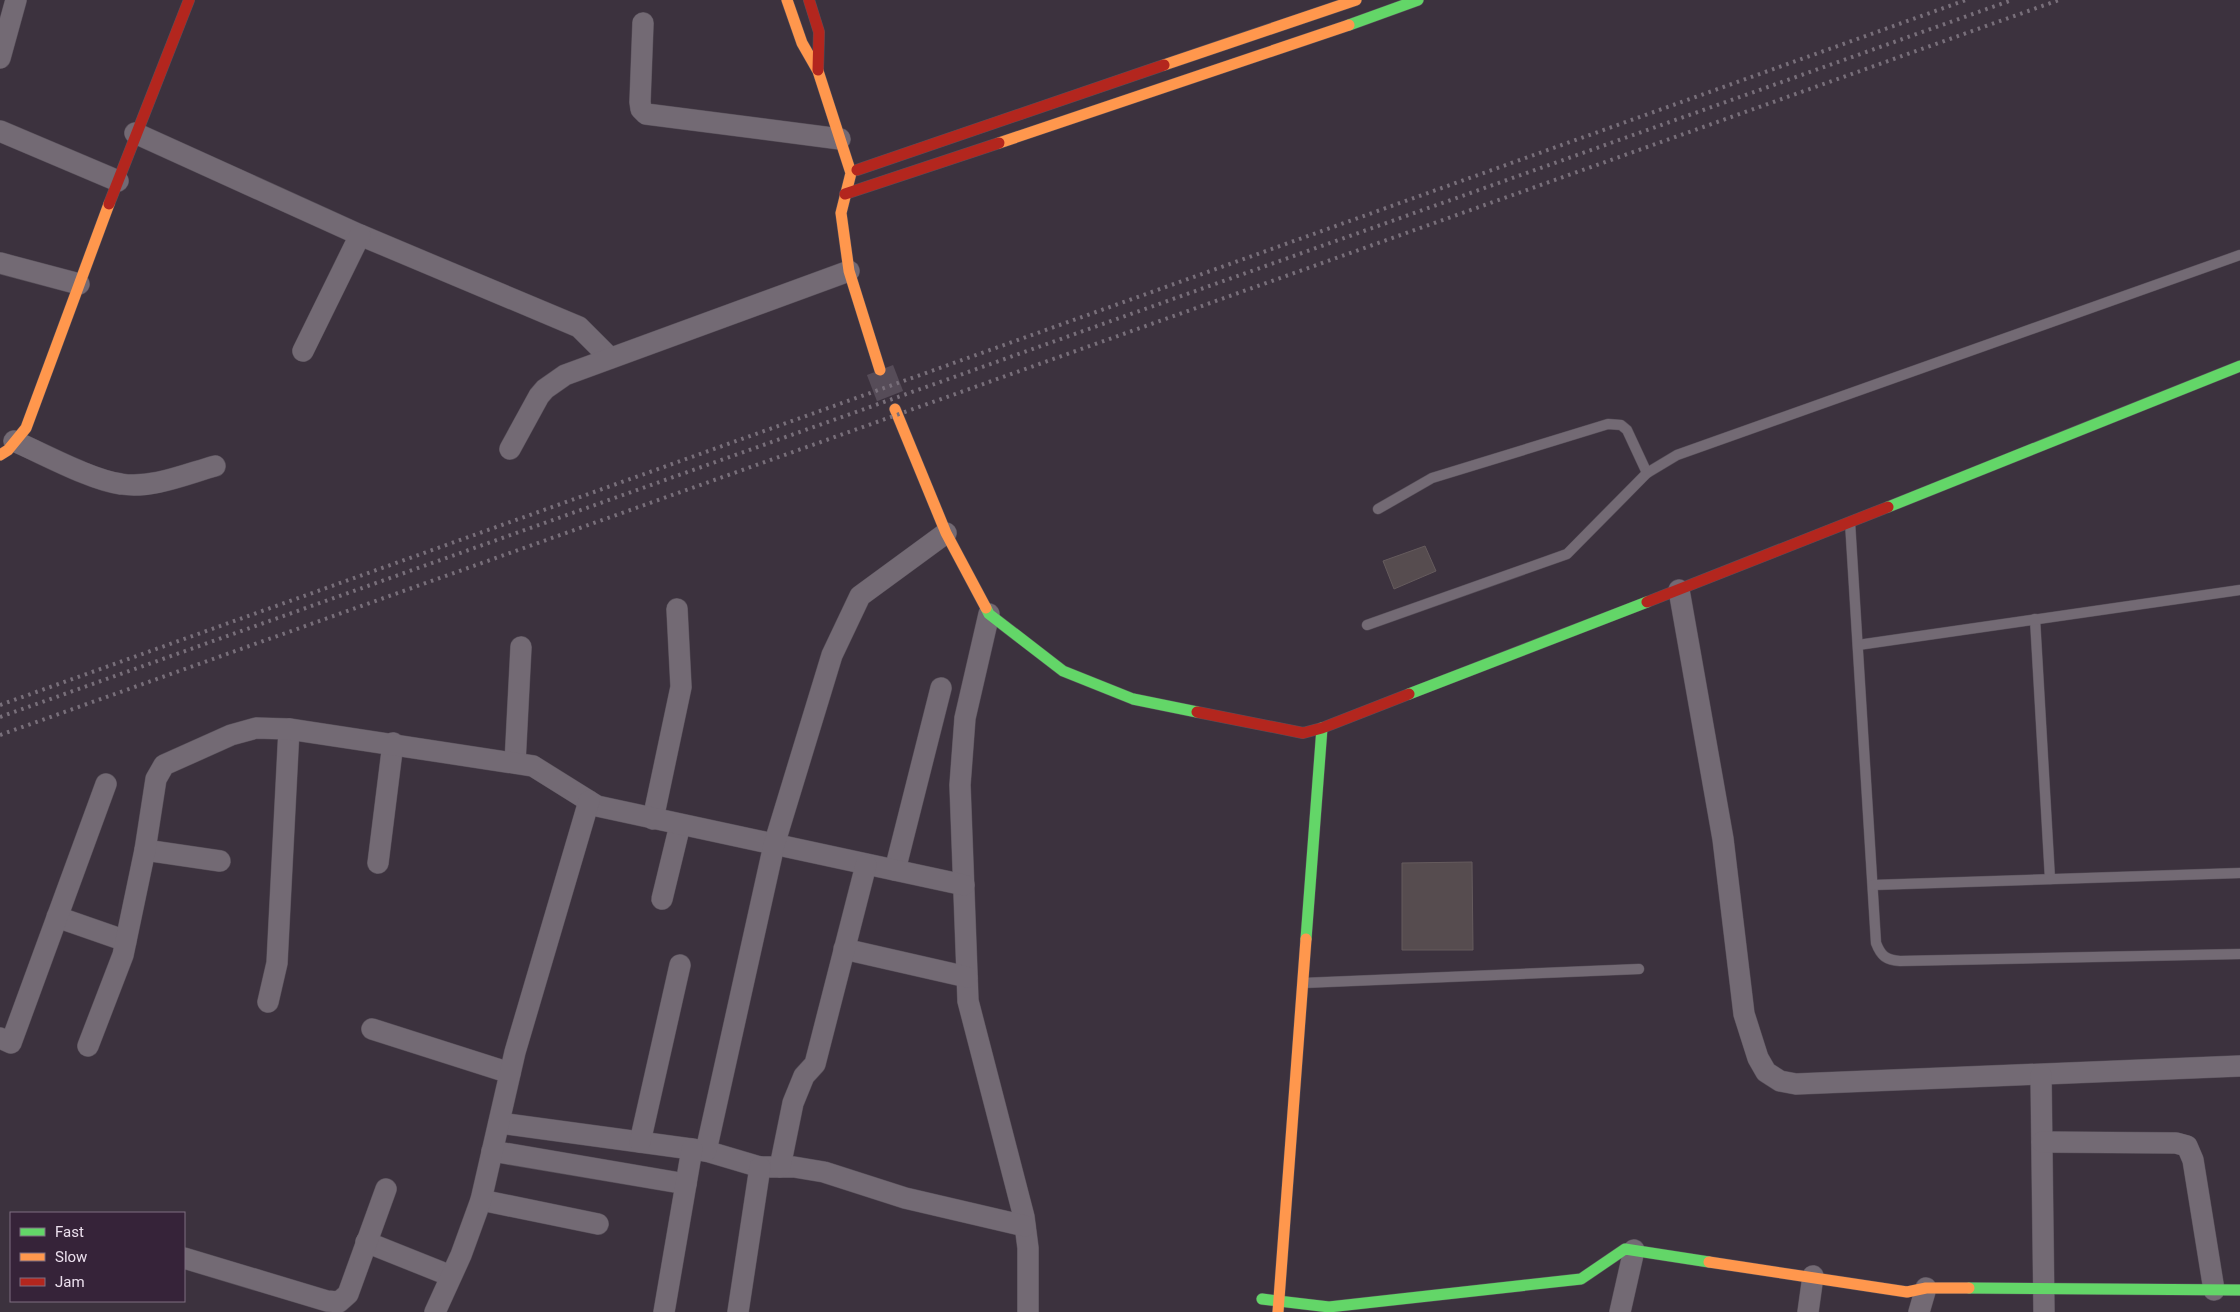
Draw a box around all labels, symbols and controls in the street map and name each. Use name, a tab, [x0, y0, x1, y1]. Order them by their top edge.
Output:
legend	[10, 1212, 185, 1302]
text: Fast	[55, 1223, 84, 1241]
text: Slow	[55, 1248, 87, 1266]
text: Jam	[55, 1273, 85, 1291]

